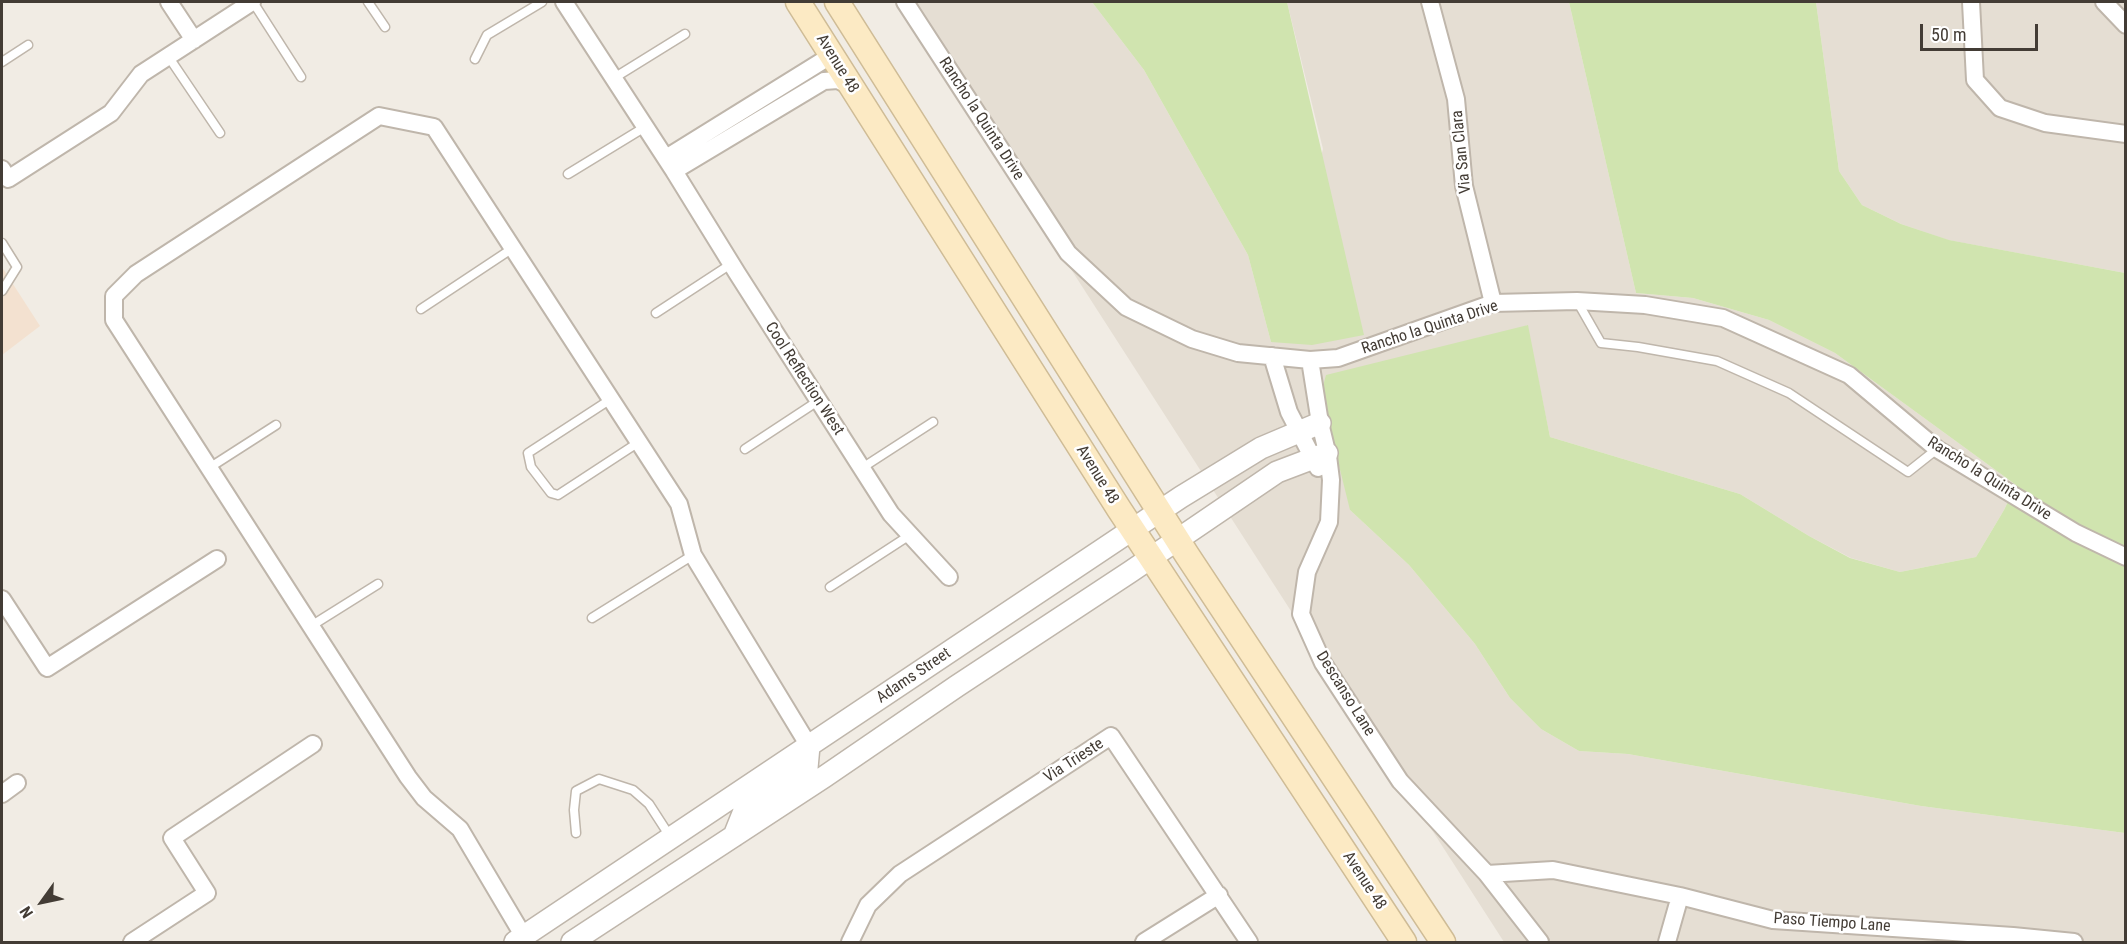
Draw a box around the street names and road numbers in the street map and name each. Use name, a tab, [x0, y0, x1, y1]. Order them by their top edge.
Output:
street label: Avenue 48	[811, 31, 863, 97]
street label: Rancho la Quinta Drive	[934, 54, 1028, 184]
street label: Via San Clara	[1448, 109, 1476, 195]
street label: Rancho la Quinta Drive	[1359, 297, 1501, 359]
street label: Cool Reflection West	[760, 319, 848, 439]
street label: Rancho la Quinta Drive	[1923, 433, 2055, 525]
street label: Avenue 48	[1071, 442, 1123, 508]
street label: Adams Street	[873, 644, 955, 708]
street label: Descanso Lane	[1311, 648, 1379, 740]
street label: Via Trieste	[1041, 735, 1107, 787]
street label: Avenue 48	[1338, 848, 1390, 914]
street label: Paso Tiempo Lane	[1773, 909, 1891, 937]

